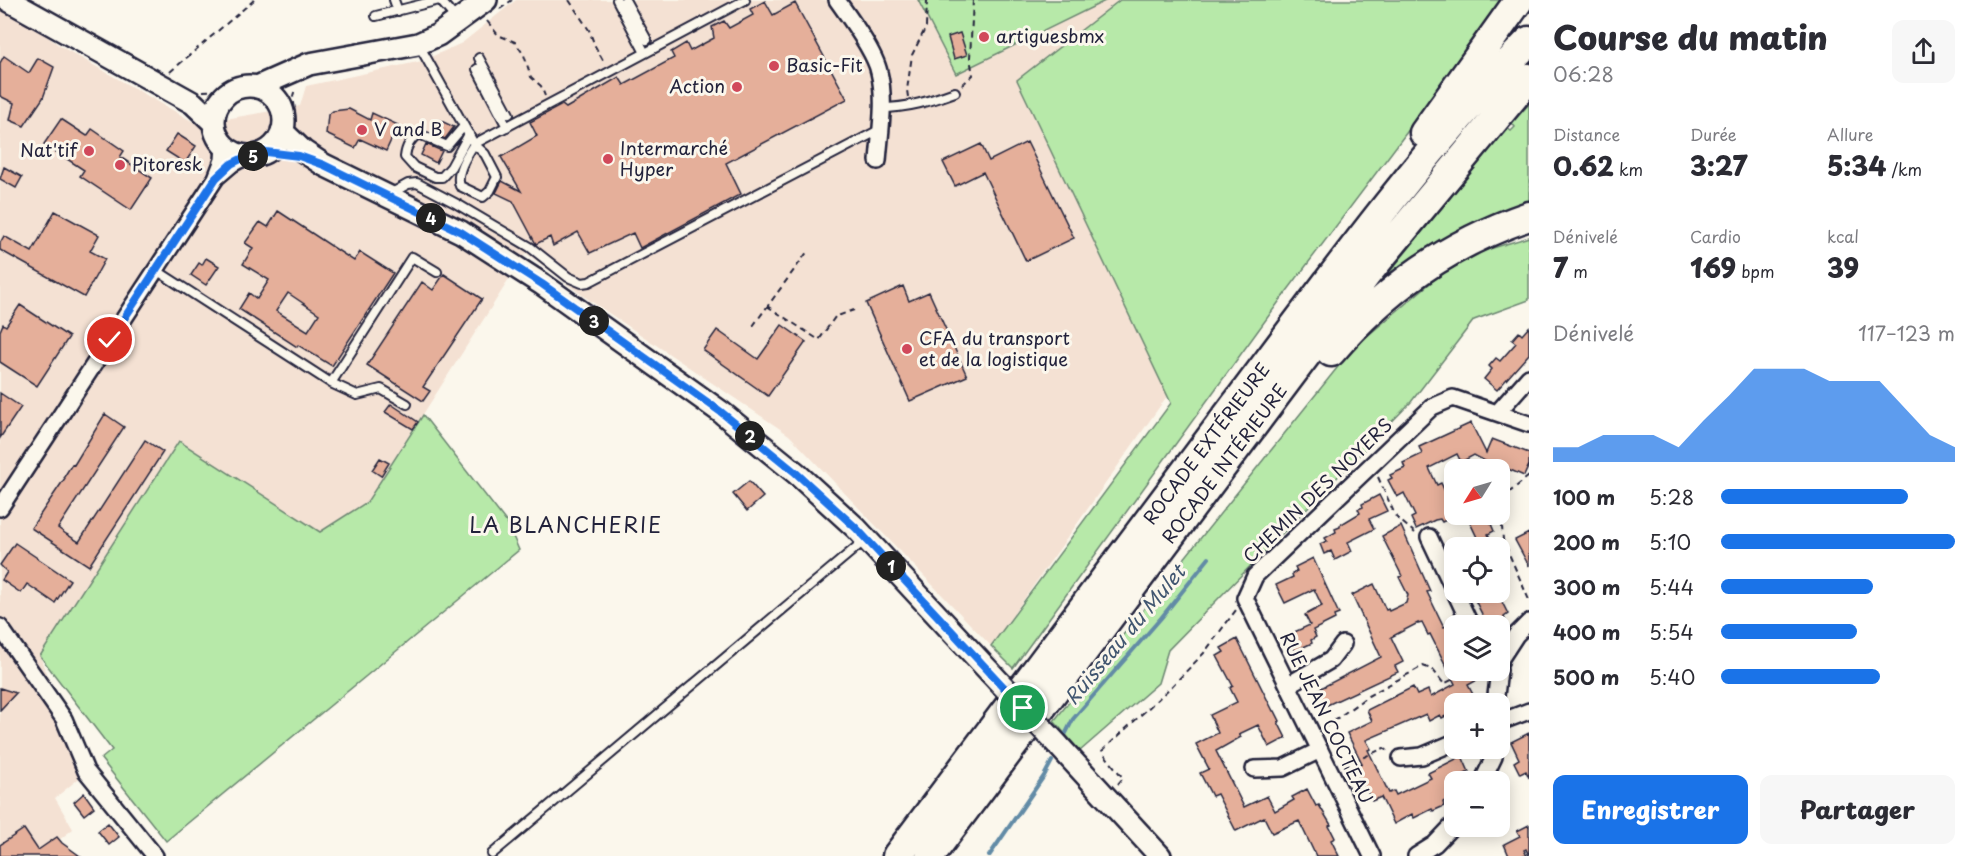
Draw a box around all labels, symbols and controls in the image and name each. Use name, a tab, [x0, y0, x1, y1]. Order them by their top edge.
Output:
text: Course du matin	[1553, 11, 1828, 61]
button: share	[1892, 20, 1955, 83]
place label: artiguesbmx	[996, 22, 1104, 49]
marker: artiguesbmx	[977, 30, 991, 44]
place label: Basic-Fit	[786, 51, 863, 78]
marker: Basic-Fit	[767, 59, 781, 73]
text: 06:28	[1553, 59, 1614, 89]
place label: Action	[669, 72, 725, 99]
marker: Action	[730, 80, 744, 94]
place label: V and B	[374, 115, 442, 142]
text: Distance	[1553, 122, 1620, 146]
text: Durée	[1690, 122, 1737, 146]
text: Allure	[1827, 122, 1874, 146]
marker: V and B	[355, 123, 369, 137]
place label: Intermarché Hyper	[620, 134, 728, 182]
place label: Nat'tif	[20, 136, 79, 163]
pin: 5	[238, 141, 268, 171]
marker: Nat'tif	[82, 144, 96, 158]
text: 5	[248, 144, 258, 168]
text: 0.62	[1553, 146, 1614, 185]
text: 3:27	[1690, 146, 1748, 185]
text: 5:34	[1827, 146, 1886, 185]
place label: Pitoresk	[132, 150, 203, 177]
marker: Intermarché Hyper	[601, 152, 615, 166]
text: km	[1614, 157, 1643, 181]
text: /km	[1886, 157, 1922, 181]
marker: Pitoresk	[113, 158, 127, 172]
pin: 4	[416, 203, 446, 233]
text: 4	[426, 206, 436, 230]
text: Dénivelé	[1553, 224, 1618, 248]
text: Cardio	[1690, 224, 1741, 248]
text: kcal	[1827, 224, 1859, 248]
text: 7	[1553, 248, 1568, 287]
text: 169	[1690, 248, 1736, 287]
text: 39	[1827, 248, 1859, 287]
text: m	[1568, 259, 1588, 283]
text: bpm	[1736, 259, 1775, 283]
pin: 3	[579, 306, 609, 336]
text: 3	[589, 309, 599, 333]
pin	[84, 314, 135, 365]
text: Dénivelé	[1553, 318, 1634, 348]
text: 117–123 m	[1858, 318, 1955, 348]
icon: check	[93, 323, 126, 356]
place label: CFA du transport et de la logistique	[919, 324, 1070, 372]
marker: CFA du transport et de la logistique	[900, 342, 914, 356]
street label: ROCADE EXTÉRIEURE	[1136, 357, 1276, 530]
street label: ROCADE INTÉRIEURE	[1155, 378, 1293, 549]
street label: CHEMIN DES NOYERS	[1236, 411, 1398, 568]
pin: 2	[735, 421, 765, 451]
text: 2	[744, 424, 756, 448]
north arrow	[1444, 459, 1510, 525]
map controls	[1444, 459, 1510, 837]
text: 100 m	[1553, 482, 1615, 512]
text: 5:28	[1649, 482, 1694, 512]
district label: LA BLANCHERIE	[469, 508, 663, 540]
text: 200 m	[1553, 527, 1620, 557]
text: 5:10	[1649, 527, 1691, 557]
button: locate	[1444, 537, 1510, 603]
pin: 1	[876, 551, 906, 581]
text: 1	[887, 554, 895, 578]
water label: Ruisseau du Mulet	[1057, 556, 1194, 711]
text: 300 m	[1553, 572, 1621, 602]
text: 5:44	[1649, 572, 1694, 602]
button: layers	[1444, 615, 1510, 681]
text: 400 m	[1553, 617, 1621, 647]
text: 5:54	[1649, 617, 1694, 647]
street label: RUE JEAN COCTEAU	[1274, 627, 1381, 808]
text: 500 m	[1553, 662, 1620, 692]
text: 5:40	[1649, 662, 1695, 692]
pin	[997, 682, 1048, 733]
icon: arrive	[1006, 691, 1039, 724]
button: +	[1444, 693, 1510, 759]
button: −	[1444, 771, 1510, 837]
button: Enregistrer	[1553, 775, 1748, 844]
button: Partager	[1760, 775, 1955, 844]

